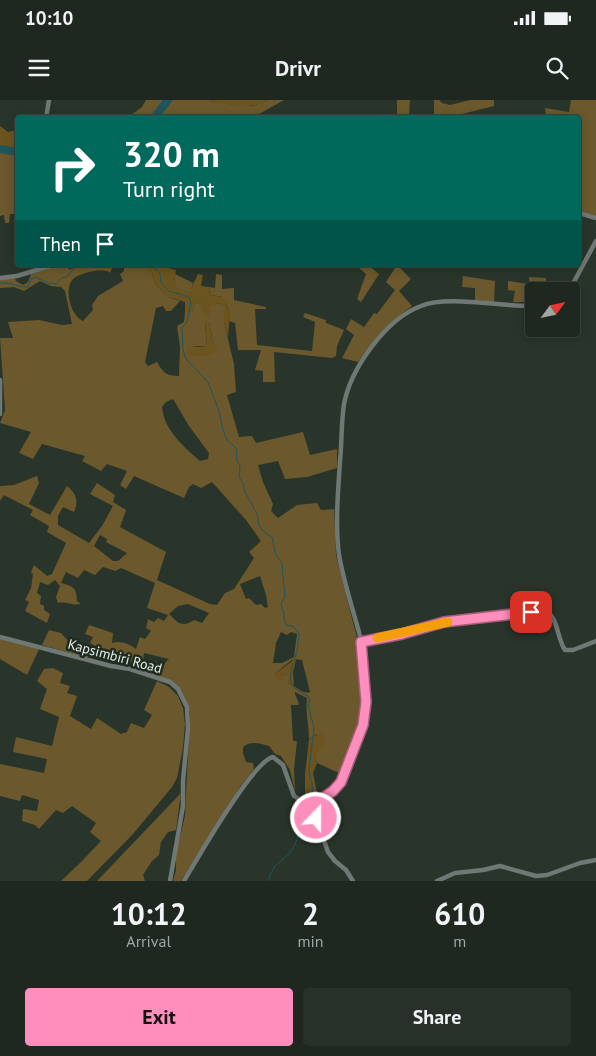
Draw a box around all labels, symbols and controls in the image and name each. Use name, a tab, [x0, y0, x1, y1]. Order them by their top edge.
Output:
text: 10:10	[25, 6, 73, 30]
icon: menu	[25, 54, 53, 82]
text: Drivr	[275, 54, 321, 82]
icon: search	[543, 54, 571, 82]
text: 320 m	[123, 131, 220, 177]
icon: right	[40, 135, 105, 200]
text: Turn right	[123, 175, 215, 203]
icon: arrive	[91, 230, 119, 258]
text: Then	[40, 232, 81, 256]
north arrow	[525, 282, 580, 338]
map controls	[525, 282, 580, 337]
pin	[510, 591, 552, 633]
icon: arrive	[517, 598, 545, 626]
street label: Kapsimbiri Road	[66, 635, 164, 677]
position arrow	[289, 791, 341, 843]
text: 10:12	[111, 894, 187, 933]
text: 2	[302, 894, 319, 933]
text: 610	[434, 894, 485, 933]
text: Arrival	[126, 931, 171, 951]
text: min	[298, 931, 324, 951]
text: m	[453, 931, 466, 951]
button: Exit	[25, 988, 293, 1046]
button: Share	[303, 988, 571, 1046]

